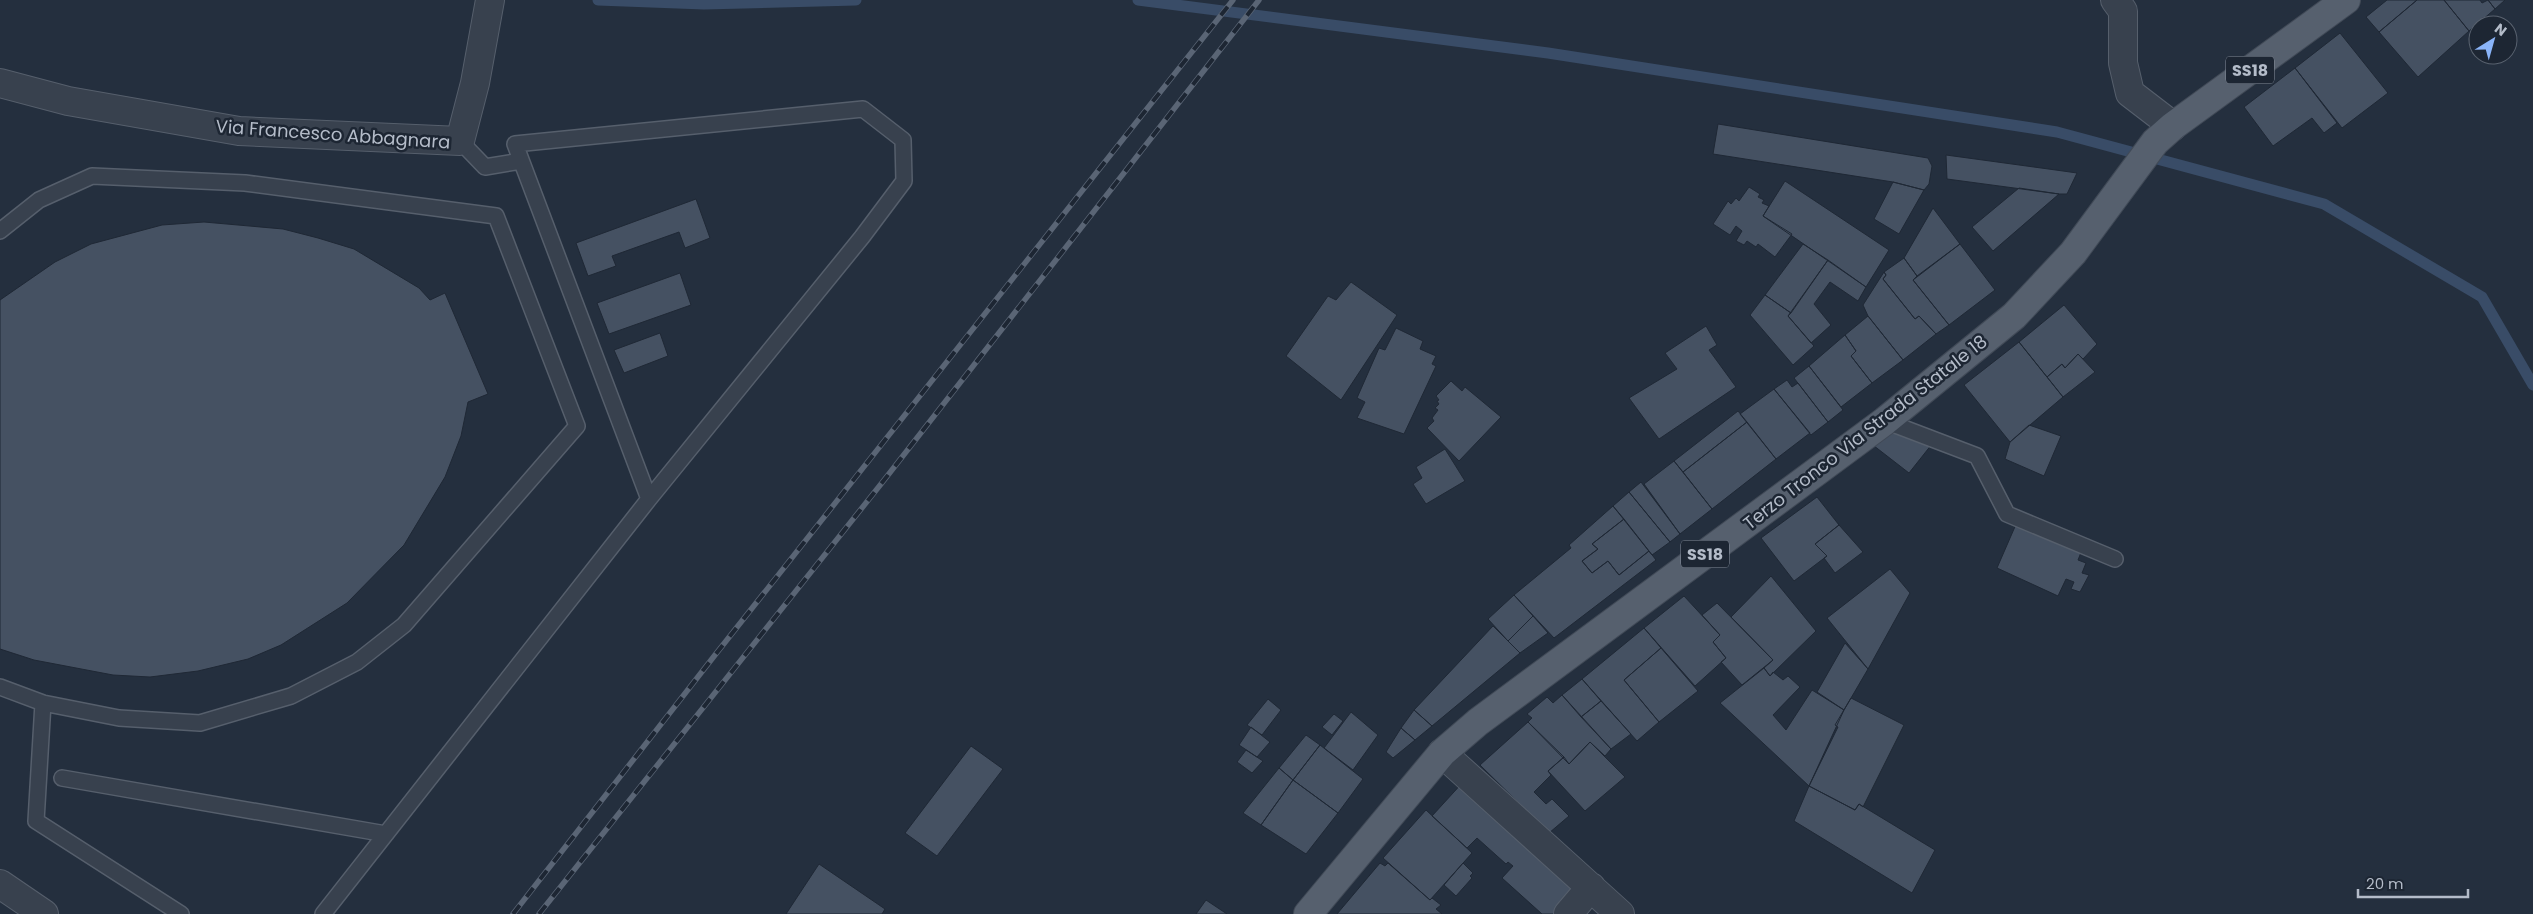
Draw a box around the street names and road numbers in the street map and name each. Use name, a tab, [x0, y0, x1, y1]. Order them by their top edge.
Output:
road number: SS18	[2226, 56, 2274, 84]
street label: Via Francesco Abbagnara	[215, 113, 451, 155]
street label: Terzo Tronco Via Strada Statale 18	[1738, 329, 1992, 535]
road number: SS18	[1681, 540, 1729, 568]

